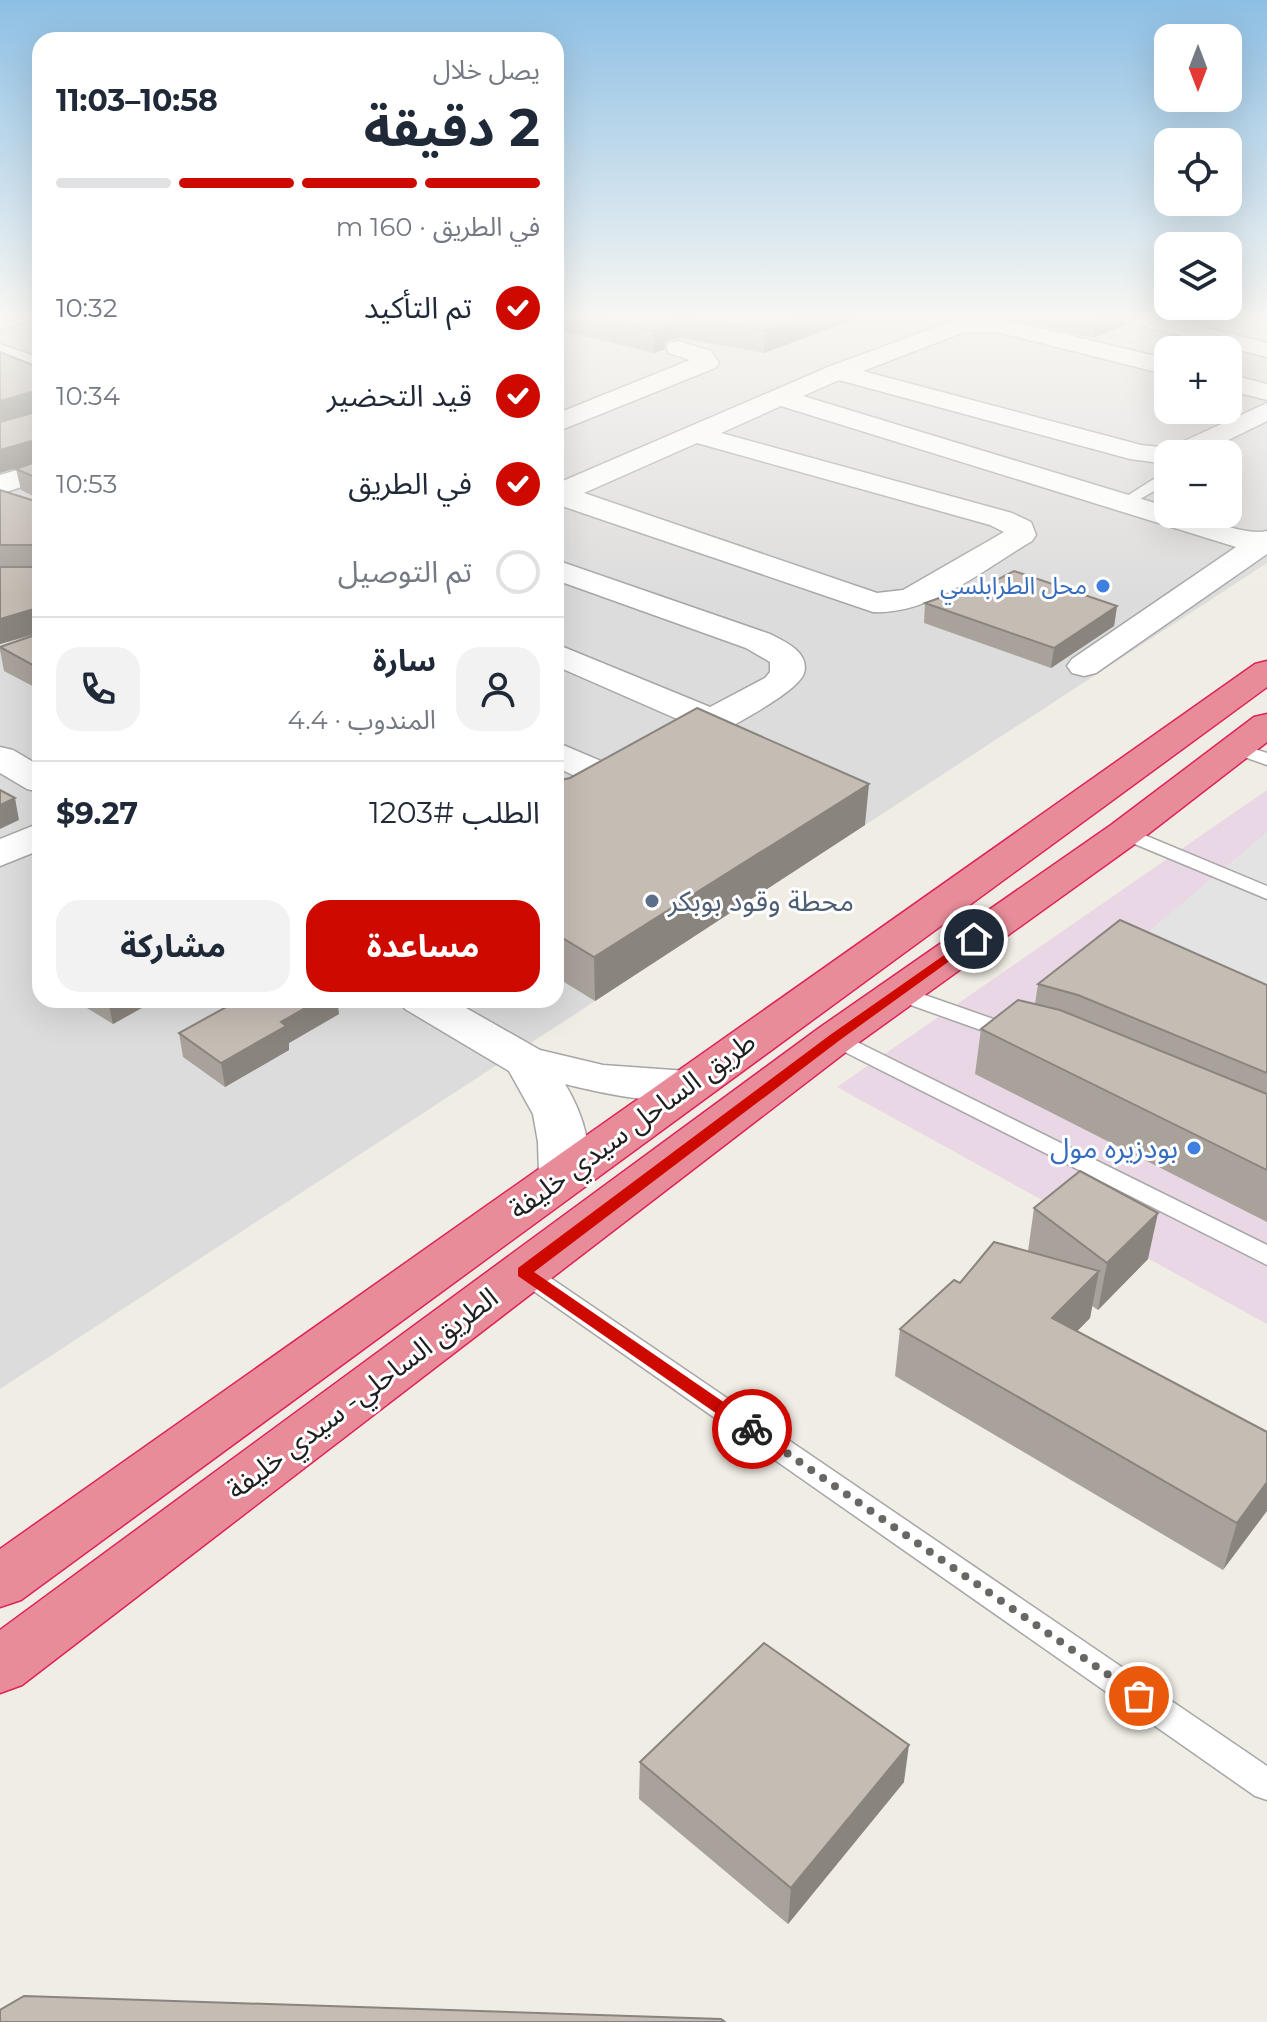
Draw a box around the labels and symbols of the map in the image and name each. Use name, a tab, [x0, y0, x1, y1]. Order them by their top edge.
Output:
north arrow	[1154, 24, 1242, 112]
place label: محل الطرابلسي	[940, 571, 1087, 605]
marker: محل الطرابلسي	[1094, 577, 1112, 595]
place label: محطة وقود بوبكر	[667, 884, 854, 918]
marker: محطة وقود بوبكر	[643, 892, 661, 910]
pin	[940, 905, 1008, 973]
street label: طريق الساحل سيدي خليفة	[502, 1024, 765, 1230]
place label: بودزيره مول	[1050, 1131, 1178, 1165]
marker: بودزيره مول	[1185, 1139, 1203, 1157]
street label: الطريق الساحلي- سيدي خليفة	[220, 1280, 507, 1510]
courier	[712, 1389, 792, 1469]
pin	[1105, 1662, 1173, 1730]

